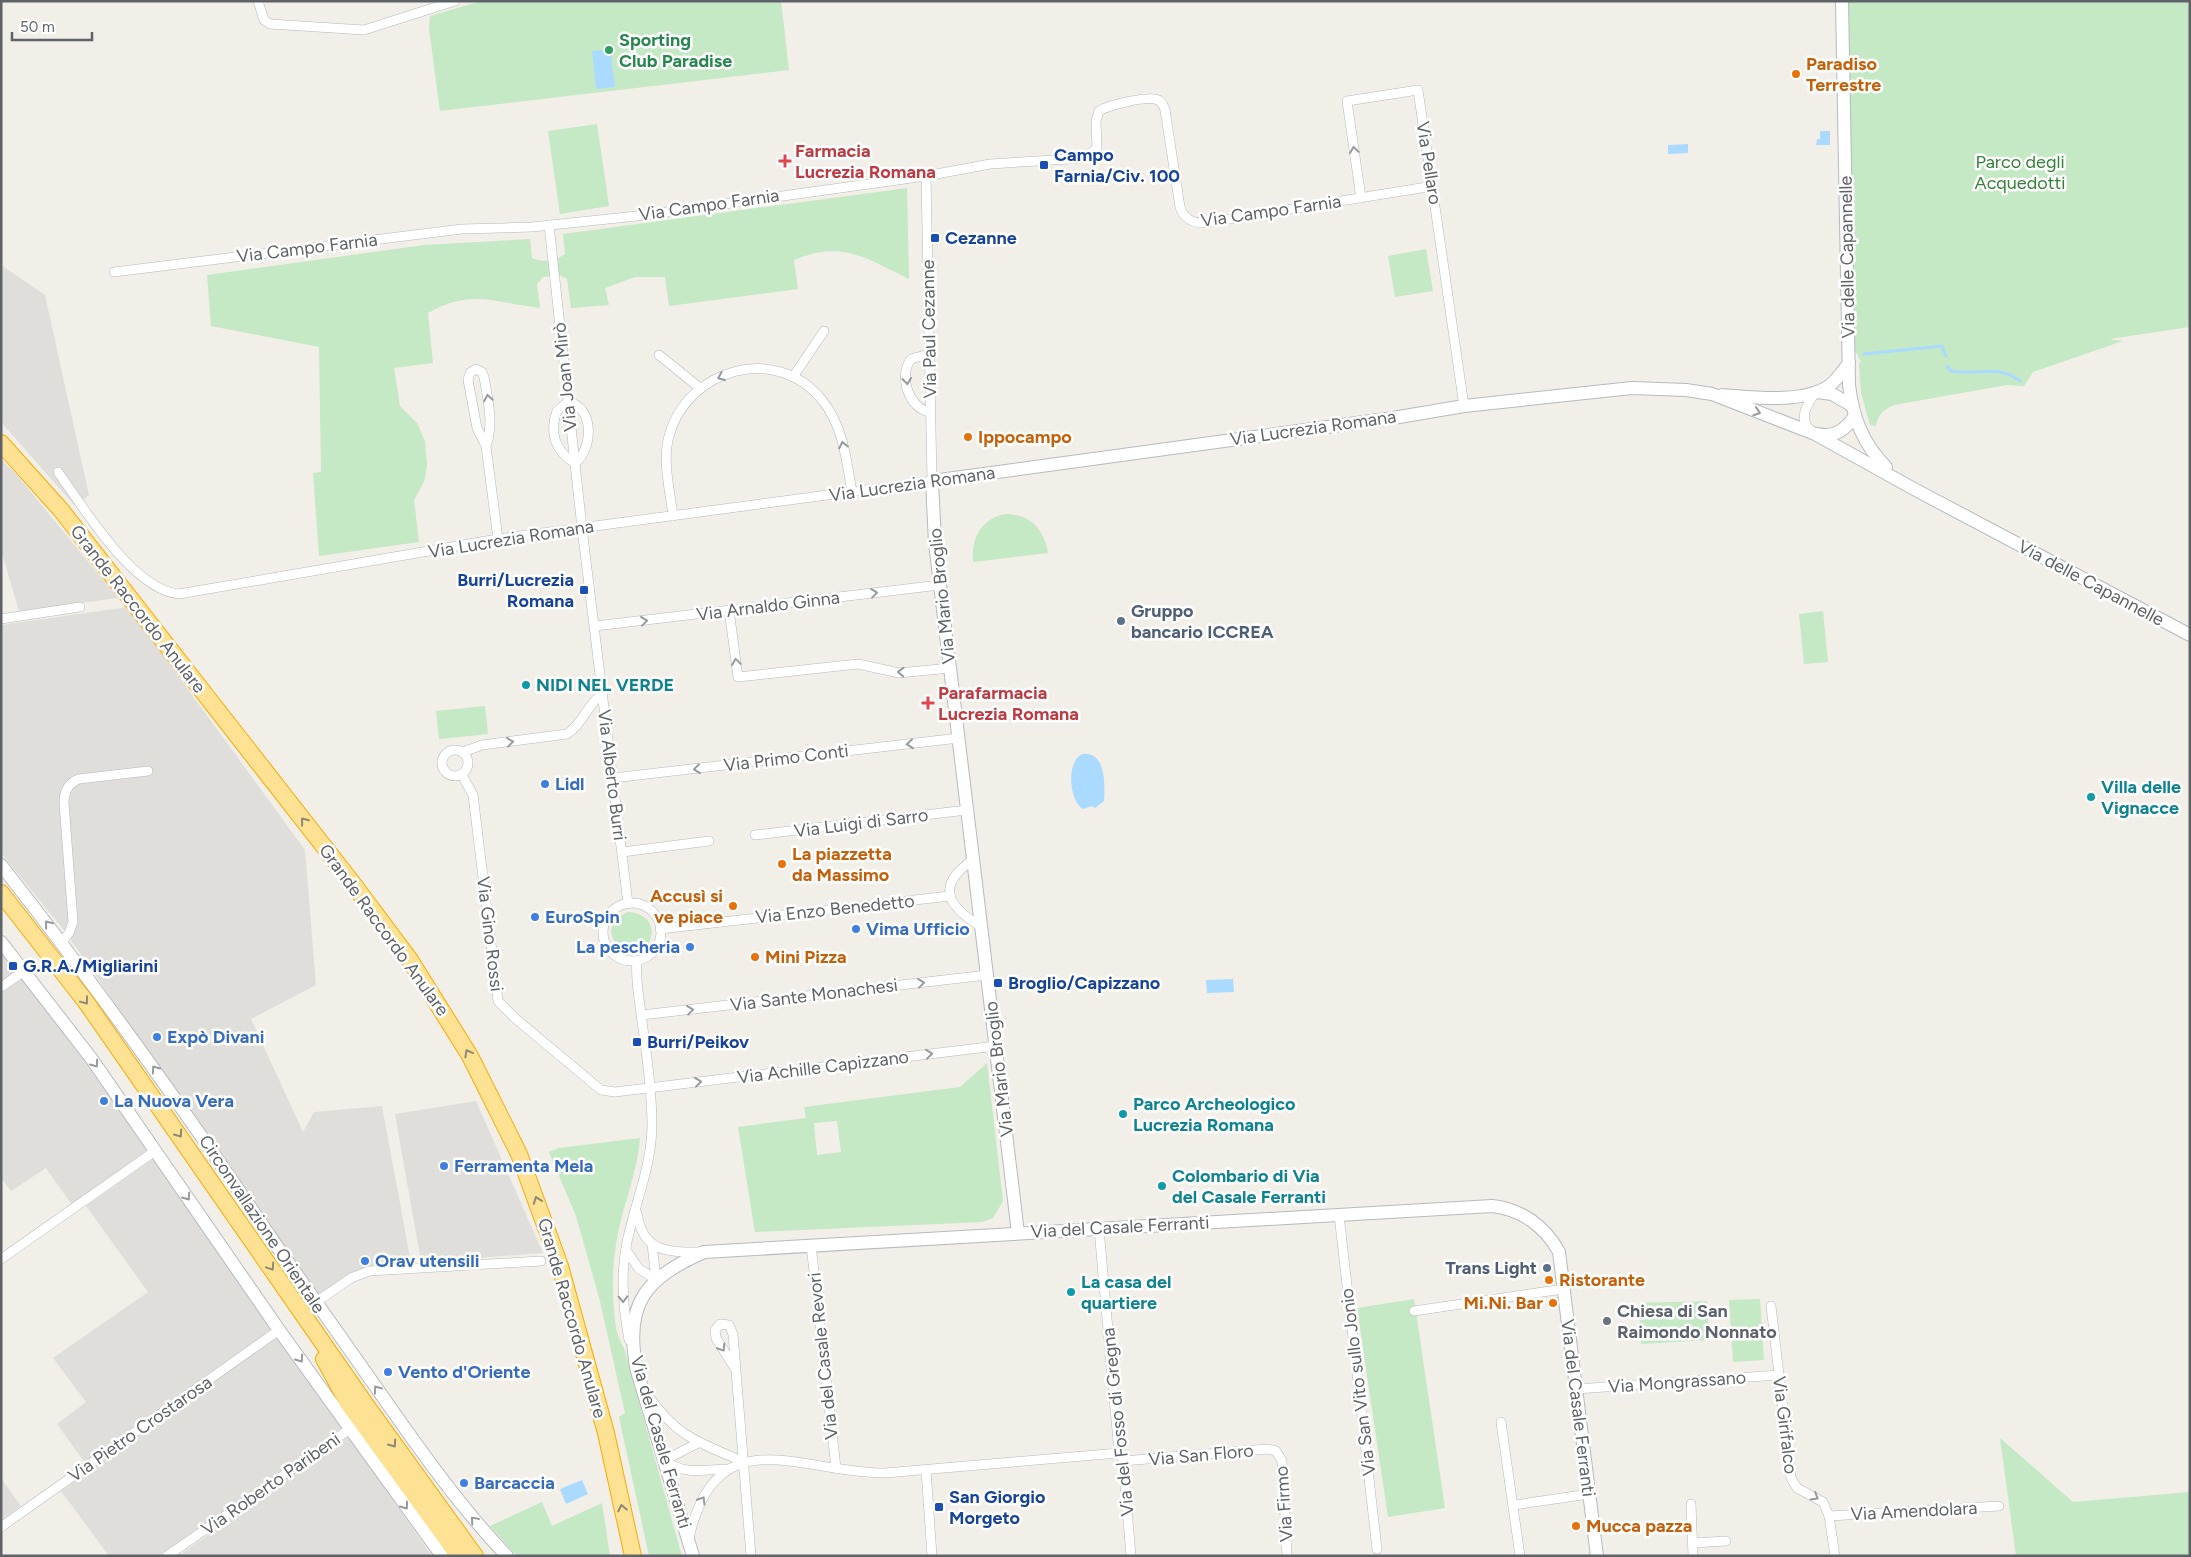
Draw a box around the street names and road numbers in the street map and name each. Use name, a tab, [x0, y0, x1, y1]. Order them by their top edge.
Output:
street label: Via Pellaro	[1412, 120, 1446, 206]
street label: Via delle Capannelle	[1835, 175, 1859, 338]
street label: Via Campo Farnia	[637, 184, 781, 226]
street label: Via Campo Farnia	[1199, 190, 1343, 232]
street label: Via Campo Farnia	[235, 228, 379, 268]
street label: Via Paul Cezanne	[917, 259, 941, 399]
street label: Via Joan Mirò	[548, 321, 582, 433]
street label: Via Lucrezia Romana	[1229, 405, 1397, 451]
street label: Via Lucrezia Romana	[828, 461, 996, 507]
street label: Via Lucrezia Romana	[427, 515, 595, 563]
street label: Grande Raccordo Anulare	[66, 521, 210, 697]
street label: Via Mario Broglio	[924, 527, 960, 665]
street label: Via delle Capannelle	[2014, 535, 2168, 631]
street label: Via Arnaldo Ginna	[695, 586, 841, 626]
street label: Via Alberto Burri	[593, 708, 631, 842]
street label: Via Primo Conti	[722, 739, 850, 777]
street label: Via Luigi di Sarro	[793, 804, 929, 842]
street label: Grande Raccordo Anulare	[314, 840, 454, 1020]
street label: Via Gino Rossi	[472, 875, 508, 993]
street label: Via Enzo Benedetto	[754, 890, 916, 928]
street label: Via Sante Monachesi	[729, 974, 899, 1016]
street label: Via Mario Broglio	[980, 1000, 1018, 1138]
street label: Via Achille Capizzano	[736, 1046, 910, 1088]
street label: Circonvallazione Orientale	[194, 1131, 330, 1317]
street label: Via del Casale Ferranti	[1030, 1211, 1210, 1243]
street label: Grande Raccordo Anulare	[533, 1215, 611, 1421]
street label: Via del Casale Revori	[803, 1271, 843, 1441]
street label: Via San Vito sullo Jonio	[1336, 1287, 1380, 1477]
street label: Via del Casale Ferranti	[1556, 1318, 1600, 1498]
street label: Via del Fosso di Gregna	[1097, 1327, 1139, 1517]
street label: Via del Casale Ferranti	[626, 1353, 696, 1531]
street label: Via Mongrassano	[1607, 1366, 1747, 1398]
street label: Via Pietro Crostarosa	[64, 1371, 216, 1487]
street label: Via Girifalco	[1768, 1375, 1802, 1475]
street label: Via Roberto Paribeni	[197, 1428, 345, 1540]
street label: Via San Floro	[1147, 1439, 1255, 1471]
street label: Via Firmo	[1270, 1465, 1298, 1543]
street label: Via Amendolara	[1850, 1497, 1978, 1525]

